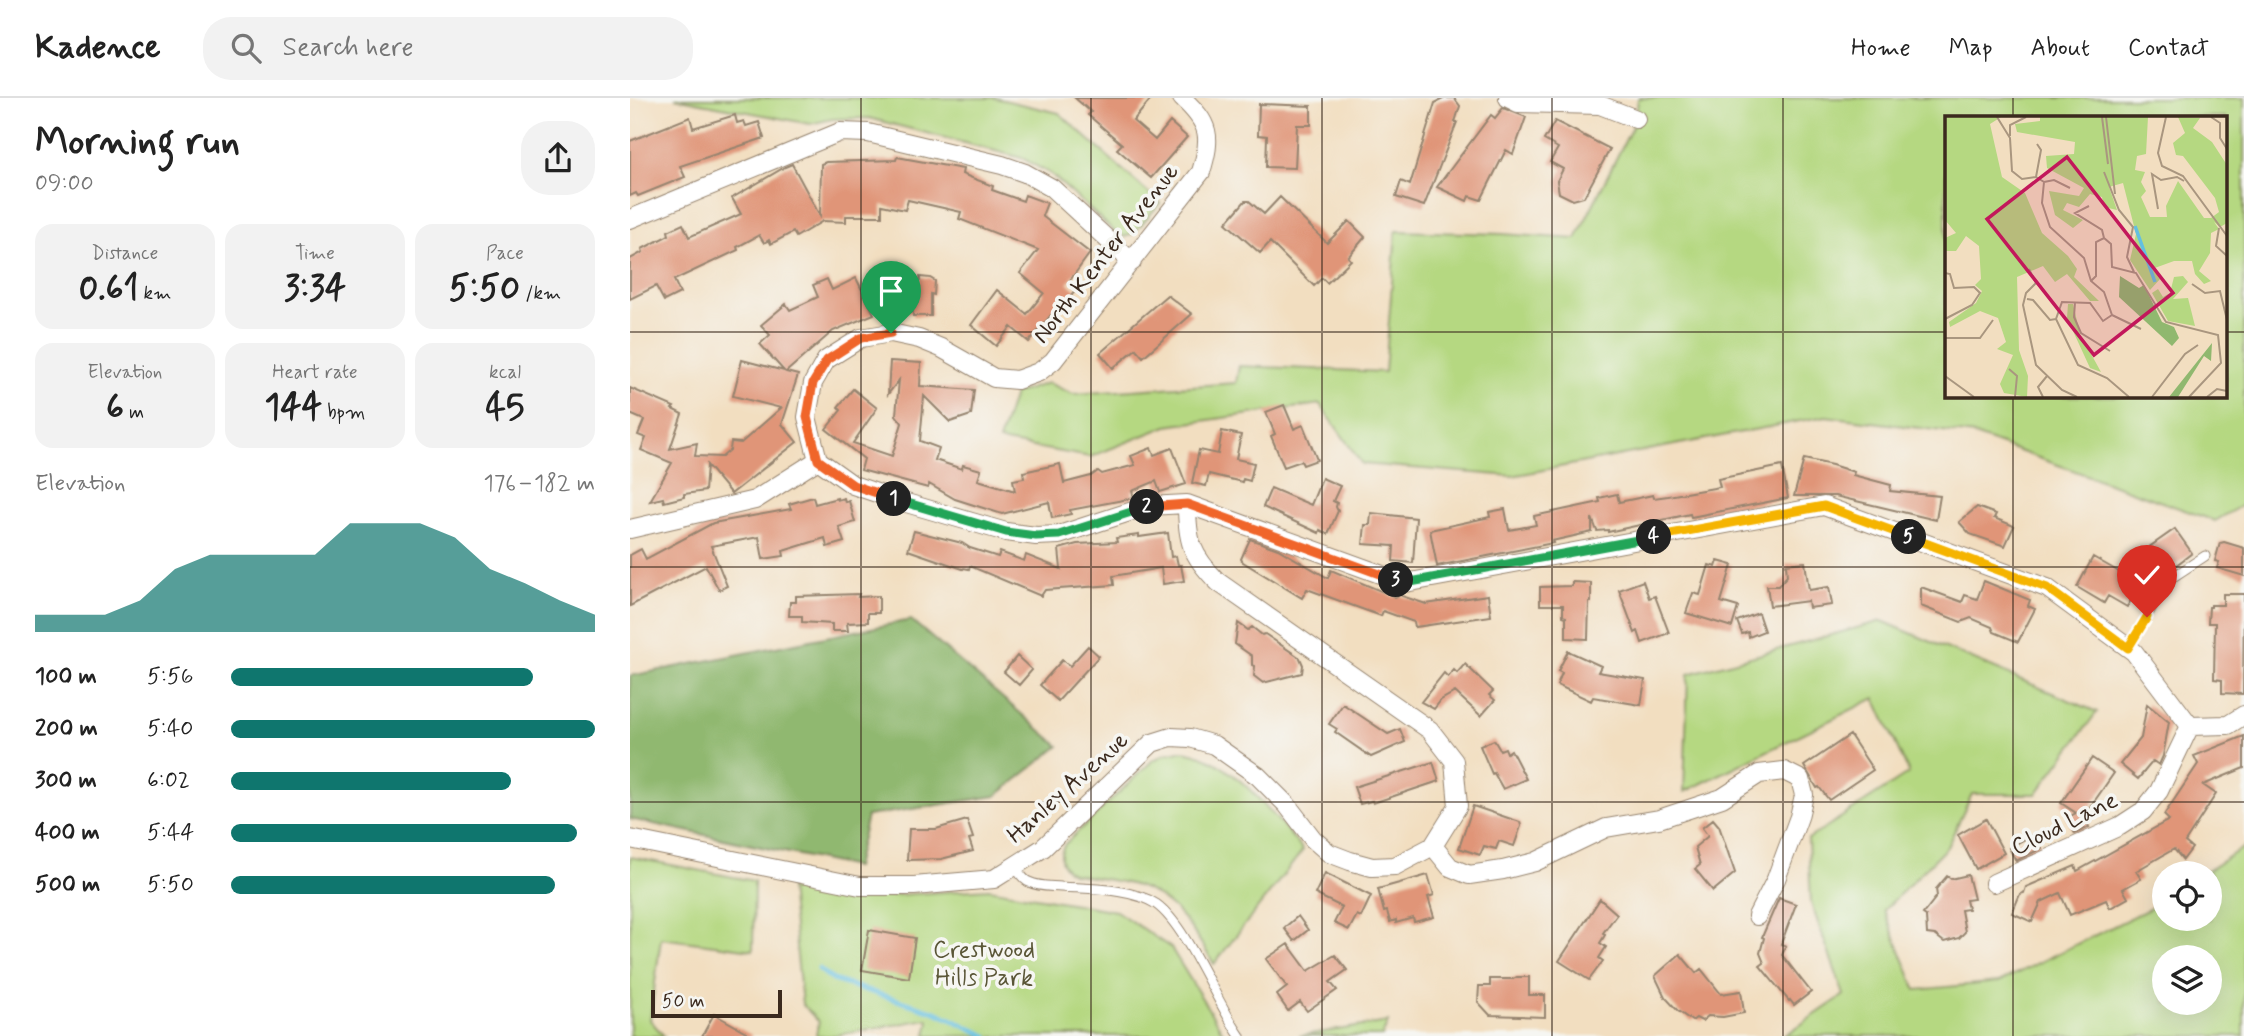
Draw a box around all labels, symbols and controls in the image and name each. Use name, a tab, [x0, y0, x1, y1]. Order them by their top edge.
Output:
search box	[203, 17, 693, 80]
text: Kadence	[35, 26, 161, 70]
icon: search	[227, 29, 265, 67]
text: Search here	[283, 31, 413, 65]
text: Home	[1851, 33, 1911, 64]
text: Map	[1949, 33, 1993, 64]
text: About	[2031, 33, 2090, 64]
text: Contact	[2128, 33, 2209, 64]
inset map	[1945, 116, 2226, 397]
text: Morning run	[35, 118, 240, 167]
button: share	[521, 121, 595, 195]
street label: North Kenter Avenue	[1026, 158, 1186, 350]
text: 09:00	[35, 169, 94, 199]
text: Distance	[92, 241, 158, 266]
text: Time	[295, 241, 335, 266]
text: Pace	[486, 241, 524, 266]
pin	[861, 261, 921, 333]
text: 0.61	[79, 266, 138, 312]
text: 3:34	[284, 266, 346, 312]
text: 5:50	[449, 266, 520, 312]
icon: arrive	[872, 272, 910, 310]
text: km	[138, 281, 171, 306]
text: /km	[520, 281, 561, 306]
text: Elevation	[88, 360, 162, 385]
text: Heart rate	[272, 360, 358, 385]
text: kcal	[489, 360, 521, 385]
text: 6	[106, 385, 124, 431]
text: 144	[265, 385, 322, 431]
text: 45	[485, 385, 525, 431]
text: m	[124, 400, 144, 425]
text: bpm	[322, 400, 365, 425]
text: Elevation	[35, 469, 126, 499]
text: 176–182 m	[483, 469, 595, 499]
pin: 1	[876, 482, 912, 516]
text: 1	[889, 486, 898, 511]
pin: 2	[1130, 490, 1164, 524]
text: 2	[1142, 494, 1151, 519]
pin: 4	[1636, 520, 1672, 555]
pin: 5	[1892, 520, 1926, 555]
text: 4	[1648, 524, 1659, 549]
text: 5	[1903, 524, 1914, 549]
pin	[2117, 545, 2177, 617]
icon: check	[2128, 556, 2166, 594]
pin: 3	[1378, 562, 1414, 598]
text: 3	[1391, 567, 1400, 592]
text: 100 m	[35, 662, 97, 692]
text: 5:56	[147, 662, 193, 692]
text: 200 m	[35, 714, 98, 744]
text: 5:40	[147, 714, 193, 744]
street label: Hanley Avenue	[1001, 725, 1135, 851]
text: 300 m	[35, 766, 97, 796]
text: 6:02	[147, 766, 190, 796]
street label: Cloud Lane	[2006, 785, 2123, 863]
text: 400 m	[35, 818, 100, 848]
text: 5:44	[147, 818, 194, 848]
map controls	[2152, 861, 2222, 1015]
button: locate	[2152, 861, 2222, 931]
text: 500 m	[35, 870, 100, 900]
text: 5:50	[147, 870, 194, 900]
park label: Crestwood Hills Park	[933, 935, 1035, 994]
button: layers	[2152, 945, 2222, 1015]
scale bar	[651, 987, 782, 1019]
text: 50 m	[662, 989, 705, 1014]

